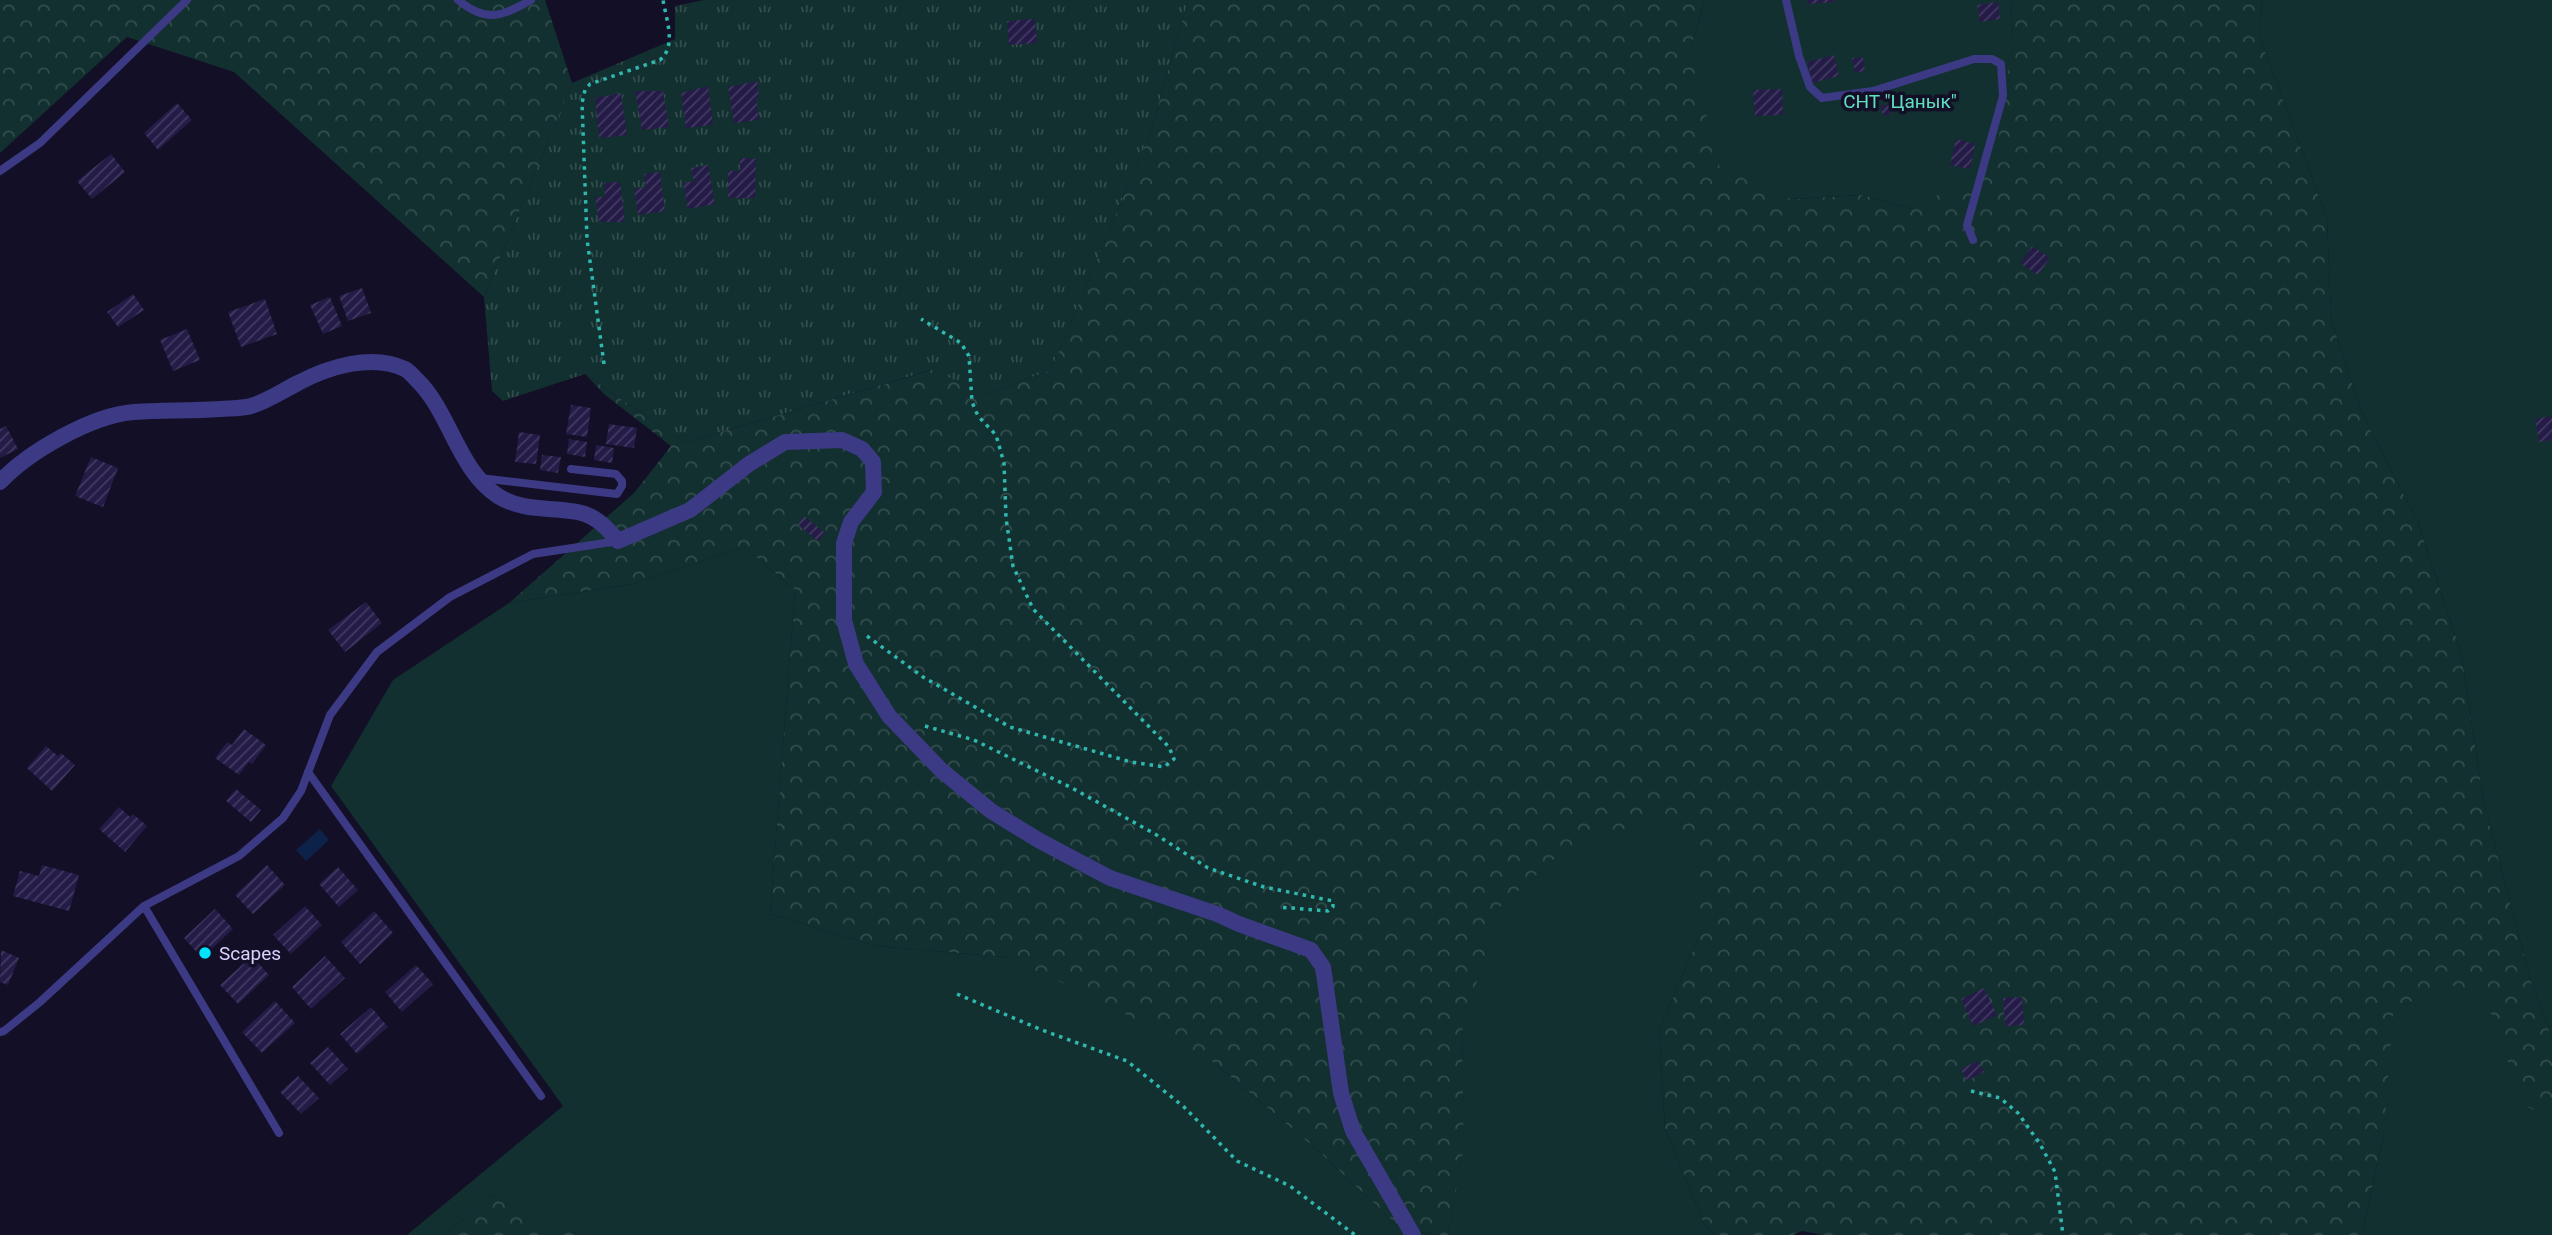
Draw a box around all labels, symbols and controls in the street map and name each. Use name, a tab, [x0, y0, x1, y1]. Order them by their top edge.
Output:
park label: СНТ "Цанык"	[1843, 90, 1957, 113]
place label: Scapes	[219, 942, 281, 965]
marker: Scapes	[197, 945, 213, 961]

